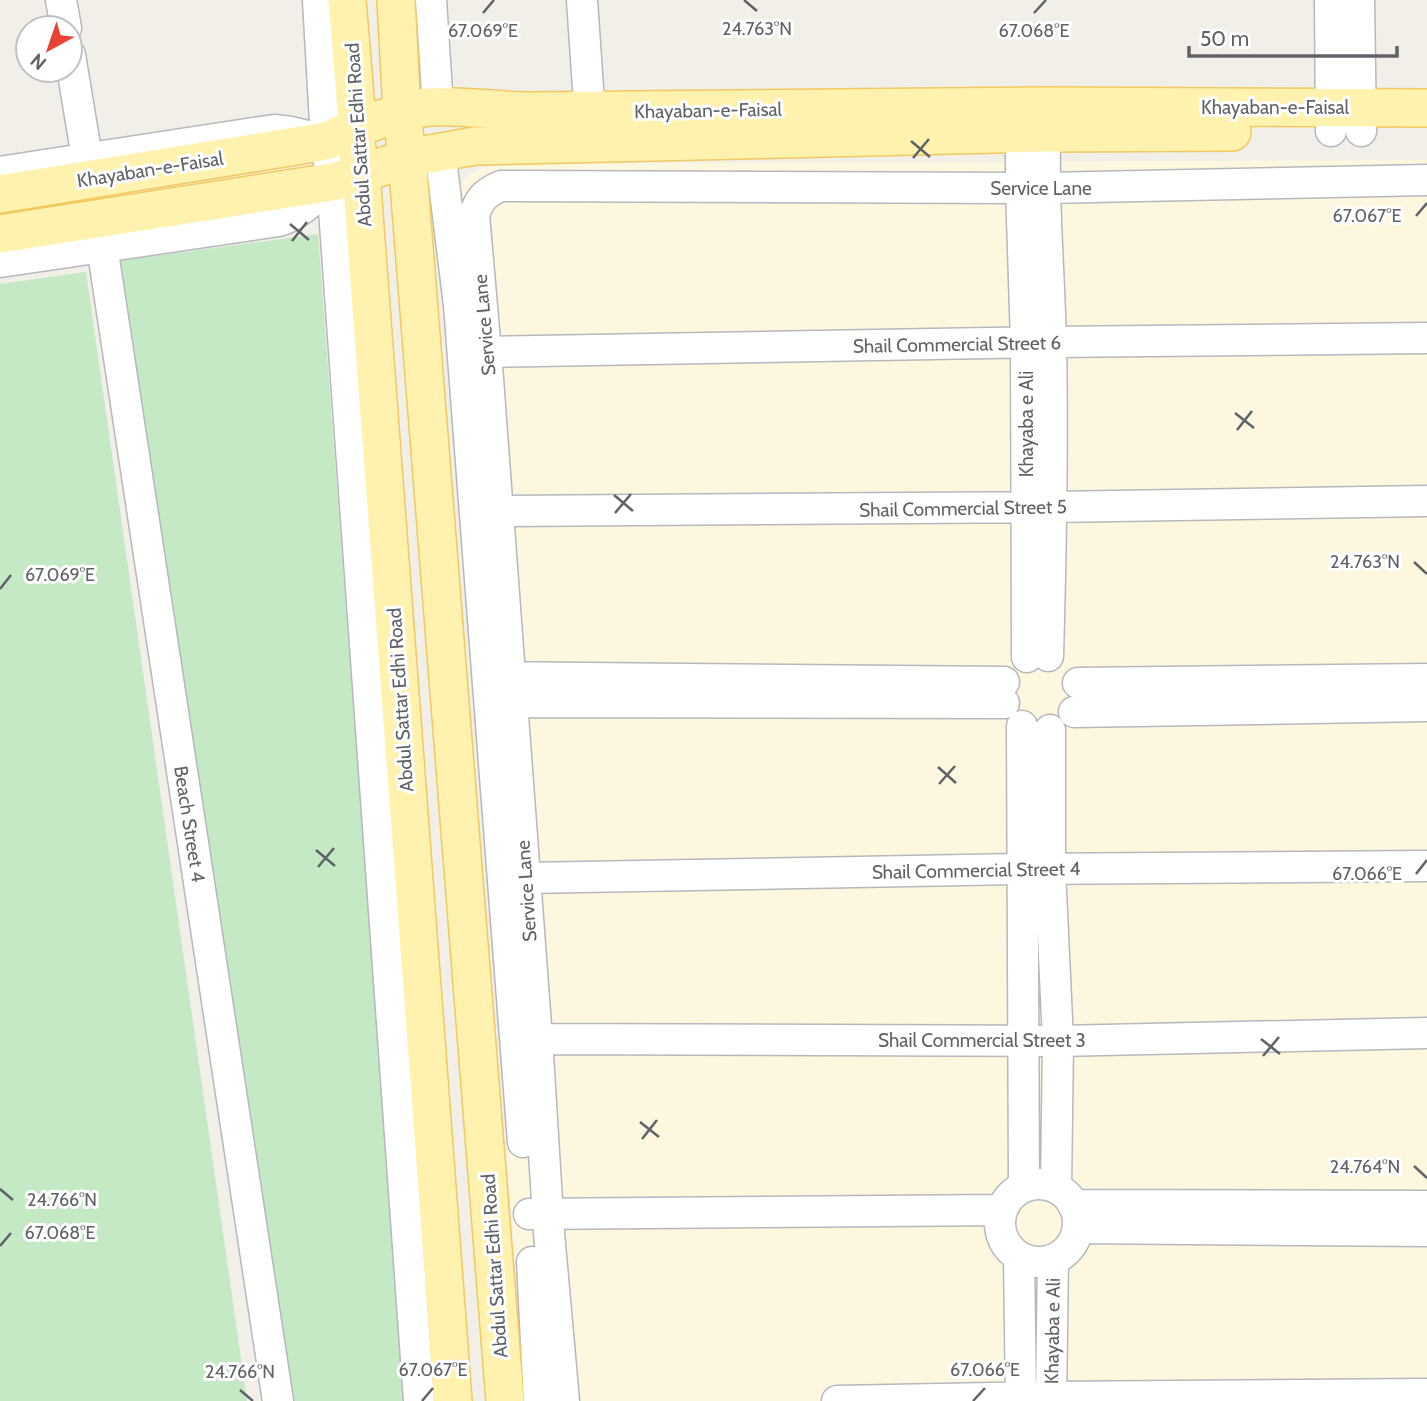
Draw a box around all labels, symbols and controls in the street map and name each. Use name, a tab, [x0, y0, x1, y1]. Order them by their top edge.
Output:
north arrow	[14, 14, 84, 84]
scale bar	[1189, 14, 1397, 58]
text: 24.763°N	[722, 18, 792, 40]
text: 67.069°E	[448, 20, 518, 42]
text: 67.068°E	[999, 20, 1069, 42]
text: 50 m	[1200, 26, 1249, 51]
street label: Abdul Sattar Edhi Road	[341, 42, 376, 228]
text: N	[26, 49, 51, 75]
street label: Khayaban-e-Faisal	[1201, 96, 1350, 119]
street label: Khayaban-e-Faisal	[634, 98, 783, 123]
street label: Khayaban-e-Faisal	[75, 146, 225, 192]
street label: Service Lane	[990, 177, 1092, 200]
text: 67.067°E	[1333, 205, 1401, 227]
street label: Service Lane	[469, 273, 500, 377]
street label: Shail Commercial Street 6	[853, 331, 1061, 358]
street label: Khayaba e Ali	[1015, 371, 1038, 477]
street label: Shail Commercial Street 5	[859, 495, 1067, 522]
text: 24.763°N	[1330, 551, 1400, 573]
text: 67.069°E	[25, 564, 95, 586]
street label: Abdul Sattar Edhi Road	[383, 607, 418, 793]
street label: Beach Street 4	[169, 764, 210, 884]
street label: Service Lane	[511, 839, 542, 942]
street label: Shail Commercial Street 4	[872, 857, 1080, 884]
text: 67.066°E	[1332, 863, 1402, 885]
street label: Shail Commercial Street 3	[878, 1029, 1086, 1052]
text: 24.764°N	[1330, 1156, 1400, 1178]
street label: Abdul Sattar Edhi Road	[477, 1173, 512, 1359]
text: 24.766°N	[27, 1189, 97, 1211]
text: 67.068°E	[25, 1222, 95, 1244]
street label: Khayaba e Ali	[1040, 1278, 1065, 1384]
text: 67.067°E	[399, 1359, 467, 1381]
text: 67.066°E	[950, 1359, 1020, 1381]
text: 24.766°N	[205, 1361, 275, 1383]

